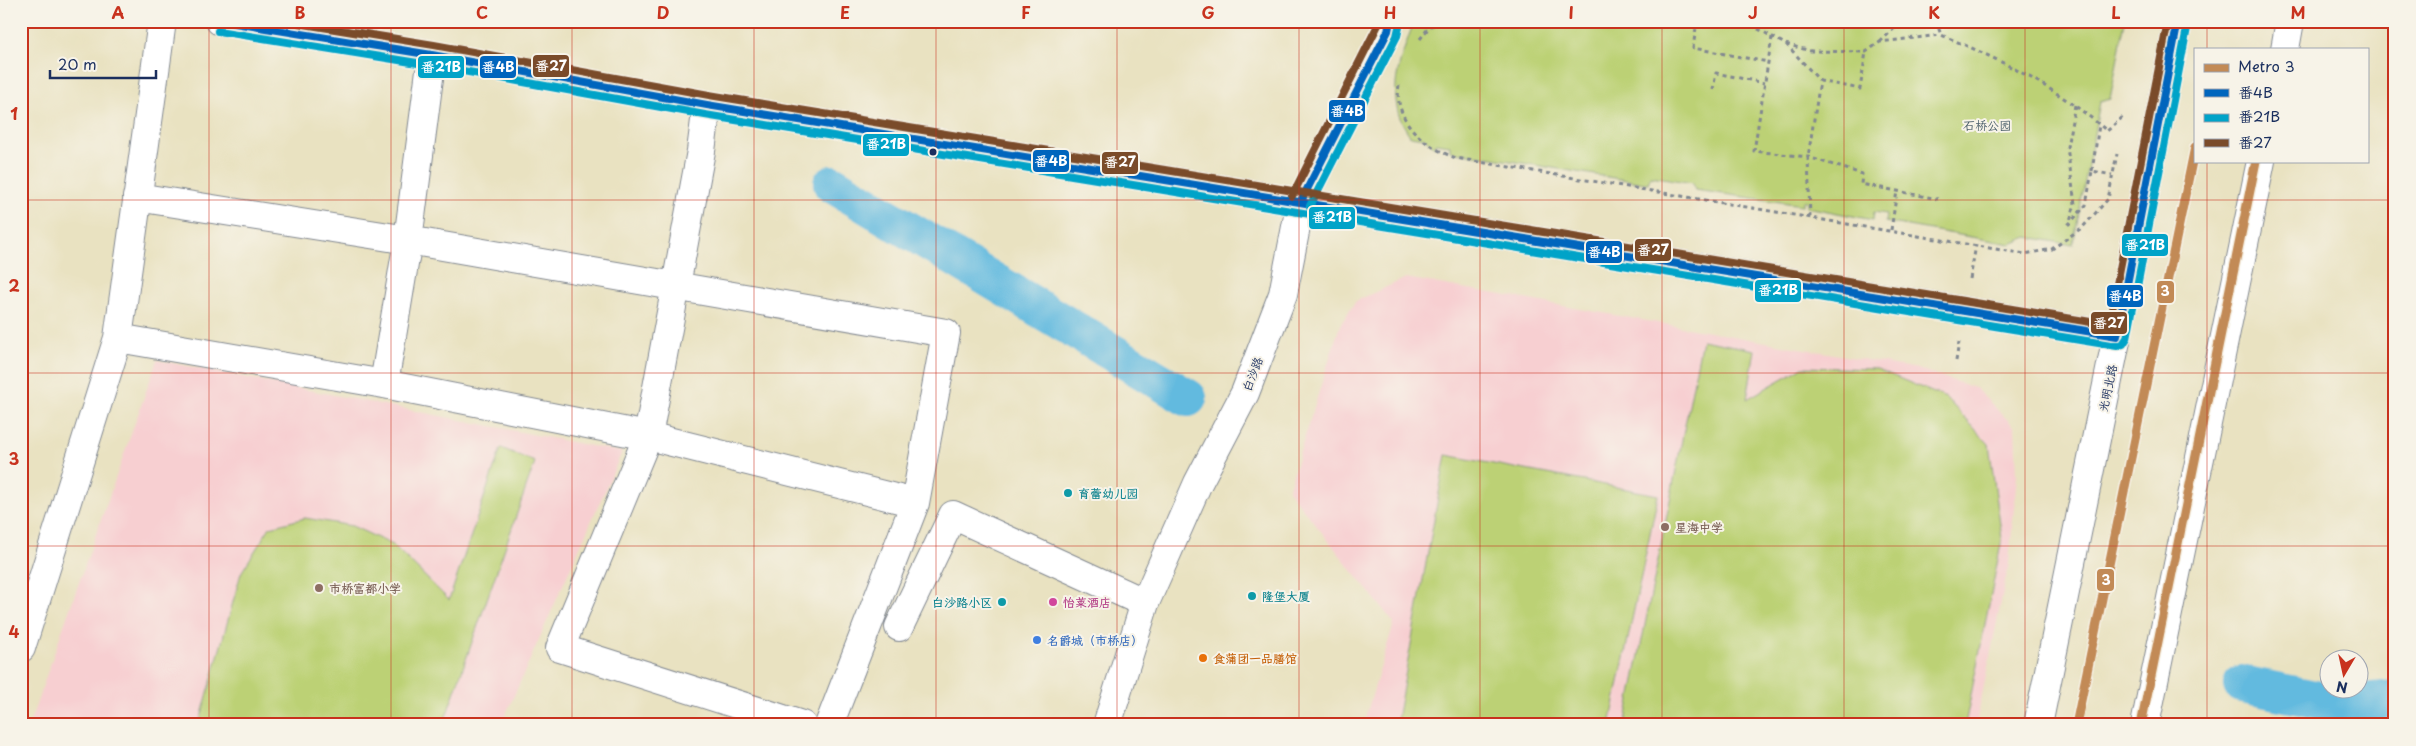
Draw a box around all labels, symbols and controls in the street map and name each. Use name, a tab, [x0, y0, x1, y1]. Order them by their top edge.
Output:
text: A	[112, 0, 125, 24]
text: B	[295, 0, 306, 24]
text: C	[476, 0, 488, 24]
text: D	[657, 0, 669, 24]
text: E	[840, 0, 850, 24]
text: F	[1021, 0, 1031, 24]
text: G	[1201, 0, 1215, 24]
text: H	[1384, 0, 1396, 24]
text: I	[1568, 0, 1574, 24]
text: J	[1748, 0, 1758, 24]
text: K	[1928, 0, 1940, 24]
text: L	[2111, 0, 2121, 24]
text: M	[2290, 0, 2306, 24]
scale bar	[50, 48, 156, 80]
legend	[2194, 48, 2368, 162]
text: 20 m	[58, 52, 97, 75]
line badge: 番27	[532, 54, 570, 78]
text: Metro 3	[2238, 54, 2295, 77]
line badge: 番21B	[417, 55, 465, 79]
line badge: 番4B	[479, 55, 517, 79]
text: 番27	[535, 55, 568, 76]
text: 番21B	[421, 56, 461, 77]
text: 番4B	[481, 56, 515, 77]
text: 番4B	[2238, 80, 2273, 103]
line badge: 番4B	[1328, 99, 1366, 123]
text: 番4B	[1330, 100, 1364, 121]
text: 1	[10, 101, 18, 125]
text: 番21B	[2238, 104, 2280, 127]
park label: 石桥公园	[1963, 116, 2011, 134]
text: 番27	[2238, 130, 2272, 153]
line badge: 番21B	[862, 133, 910, 157]
text: 番21B	[866, 133, 906, 154]
unlabelled marker	[928, 147, 938, 157]
line badge: 番4B	[1032, 149, 1070, 173]
text: 番4B	[1034, 150, 1068, 171]
line badge: 番27	[1101, 151, 1139, 175]
text: 番27	[1104, 151, 1137, 172]
line badge: 番21B	[1308, 206, 1356, 230]
text: 番21B	[1312, 206, 1352, 227]
line badge: 番21B	[2121, 233, 2169, 257]
text: 番21B	[2125, 234, 2165, 255]
line badge: 番27	[1634, 238, 1672, 262]
text: 番27	[1637, 239, 1670, 260]
line badge: 番4B	[1585, 240, 1623, 264]
text: 番4B	[1587, 241, 1621, 262]
text: 2	[8, 273, 20, 297]
line badge: 番21B	[1754, 279, 1802, 303]
text: 番21B	[1758, 279, 1798, 300]
line badge: 3	[2156, 280, 2175, 304]
text: 3	[2160, 280, 2170, 301]
line badge: 番4B	[2106, 284, 2144, 308]
text: 番4B	[2108, 285, 2142, 306]
line badge: 番27	[2090, 311, 2128, 335]
text: 番27	[2093, 312, 2126, 333]
street label: 白沙路	[1237, 354, 1267, 394]
street label: 光明北路	[2093, 363, 2121, 413]
text: 3	[9, 446, 19, 470]
place label: 育蕾幼儿园	[1078, 484, 1138, 502]
marker: 育蕾幼儿园	[1062, 487, 1074, 499]
place label: 星海中学	[1675, 518, 1723, 536]
marker: 星海中学	[1659, 521, 1671, 533]
line badge: 3	[2096, 568, 2115, 592]
text: 3	[2101, 569, 2111, 590]
place label: 市桥富都小学	[329, 579, 401, 597]
marker: 市桥富都小学	[313, 582, 325, 594]
place label: 隆堡大厦	[1262, 587, 1310, 605]
marker: 隆堡大厦	[1246, 590, 1258, 602]
place label: 白沙路小区	[932, 593, 992, 611]
place label: 怡莱酒店	[1063, 593, 1111, 611]
marker: 白沙路小区	[996, 596, 1008, 608]
marker: 怡莱酒店	[1047, 596, 1059, 608]
text: 4	[9, 619, 20, 643]
place label: 名爵城（市桥店）	[1047, 631, 1143, 649]
marker: 名爵城（市桥店）	[1031, 634, 1043, 646]
north arrow	[2318, 648, 2368, 698]
place label: 食蒲团一品膳馆	[1213, 649, 1297, 667]
marker: 食蒲团一品膳馆	[1197, 652, 1209, 664]
text: N	[2335, 676, 2349, 699]

